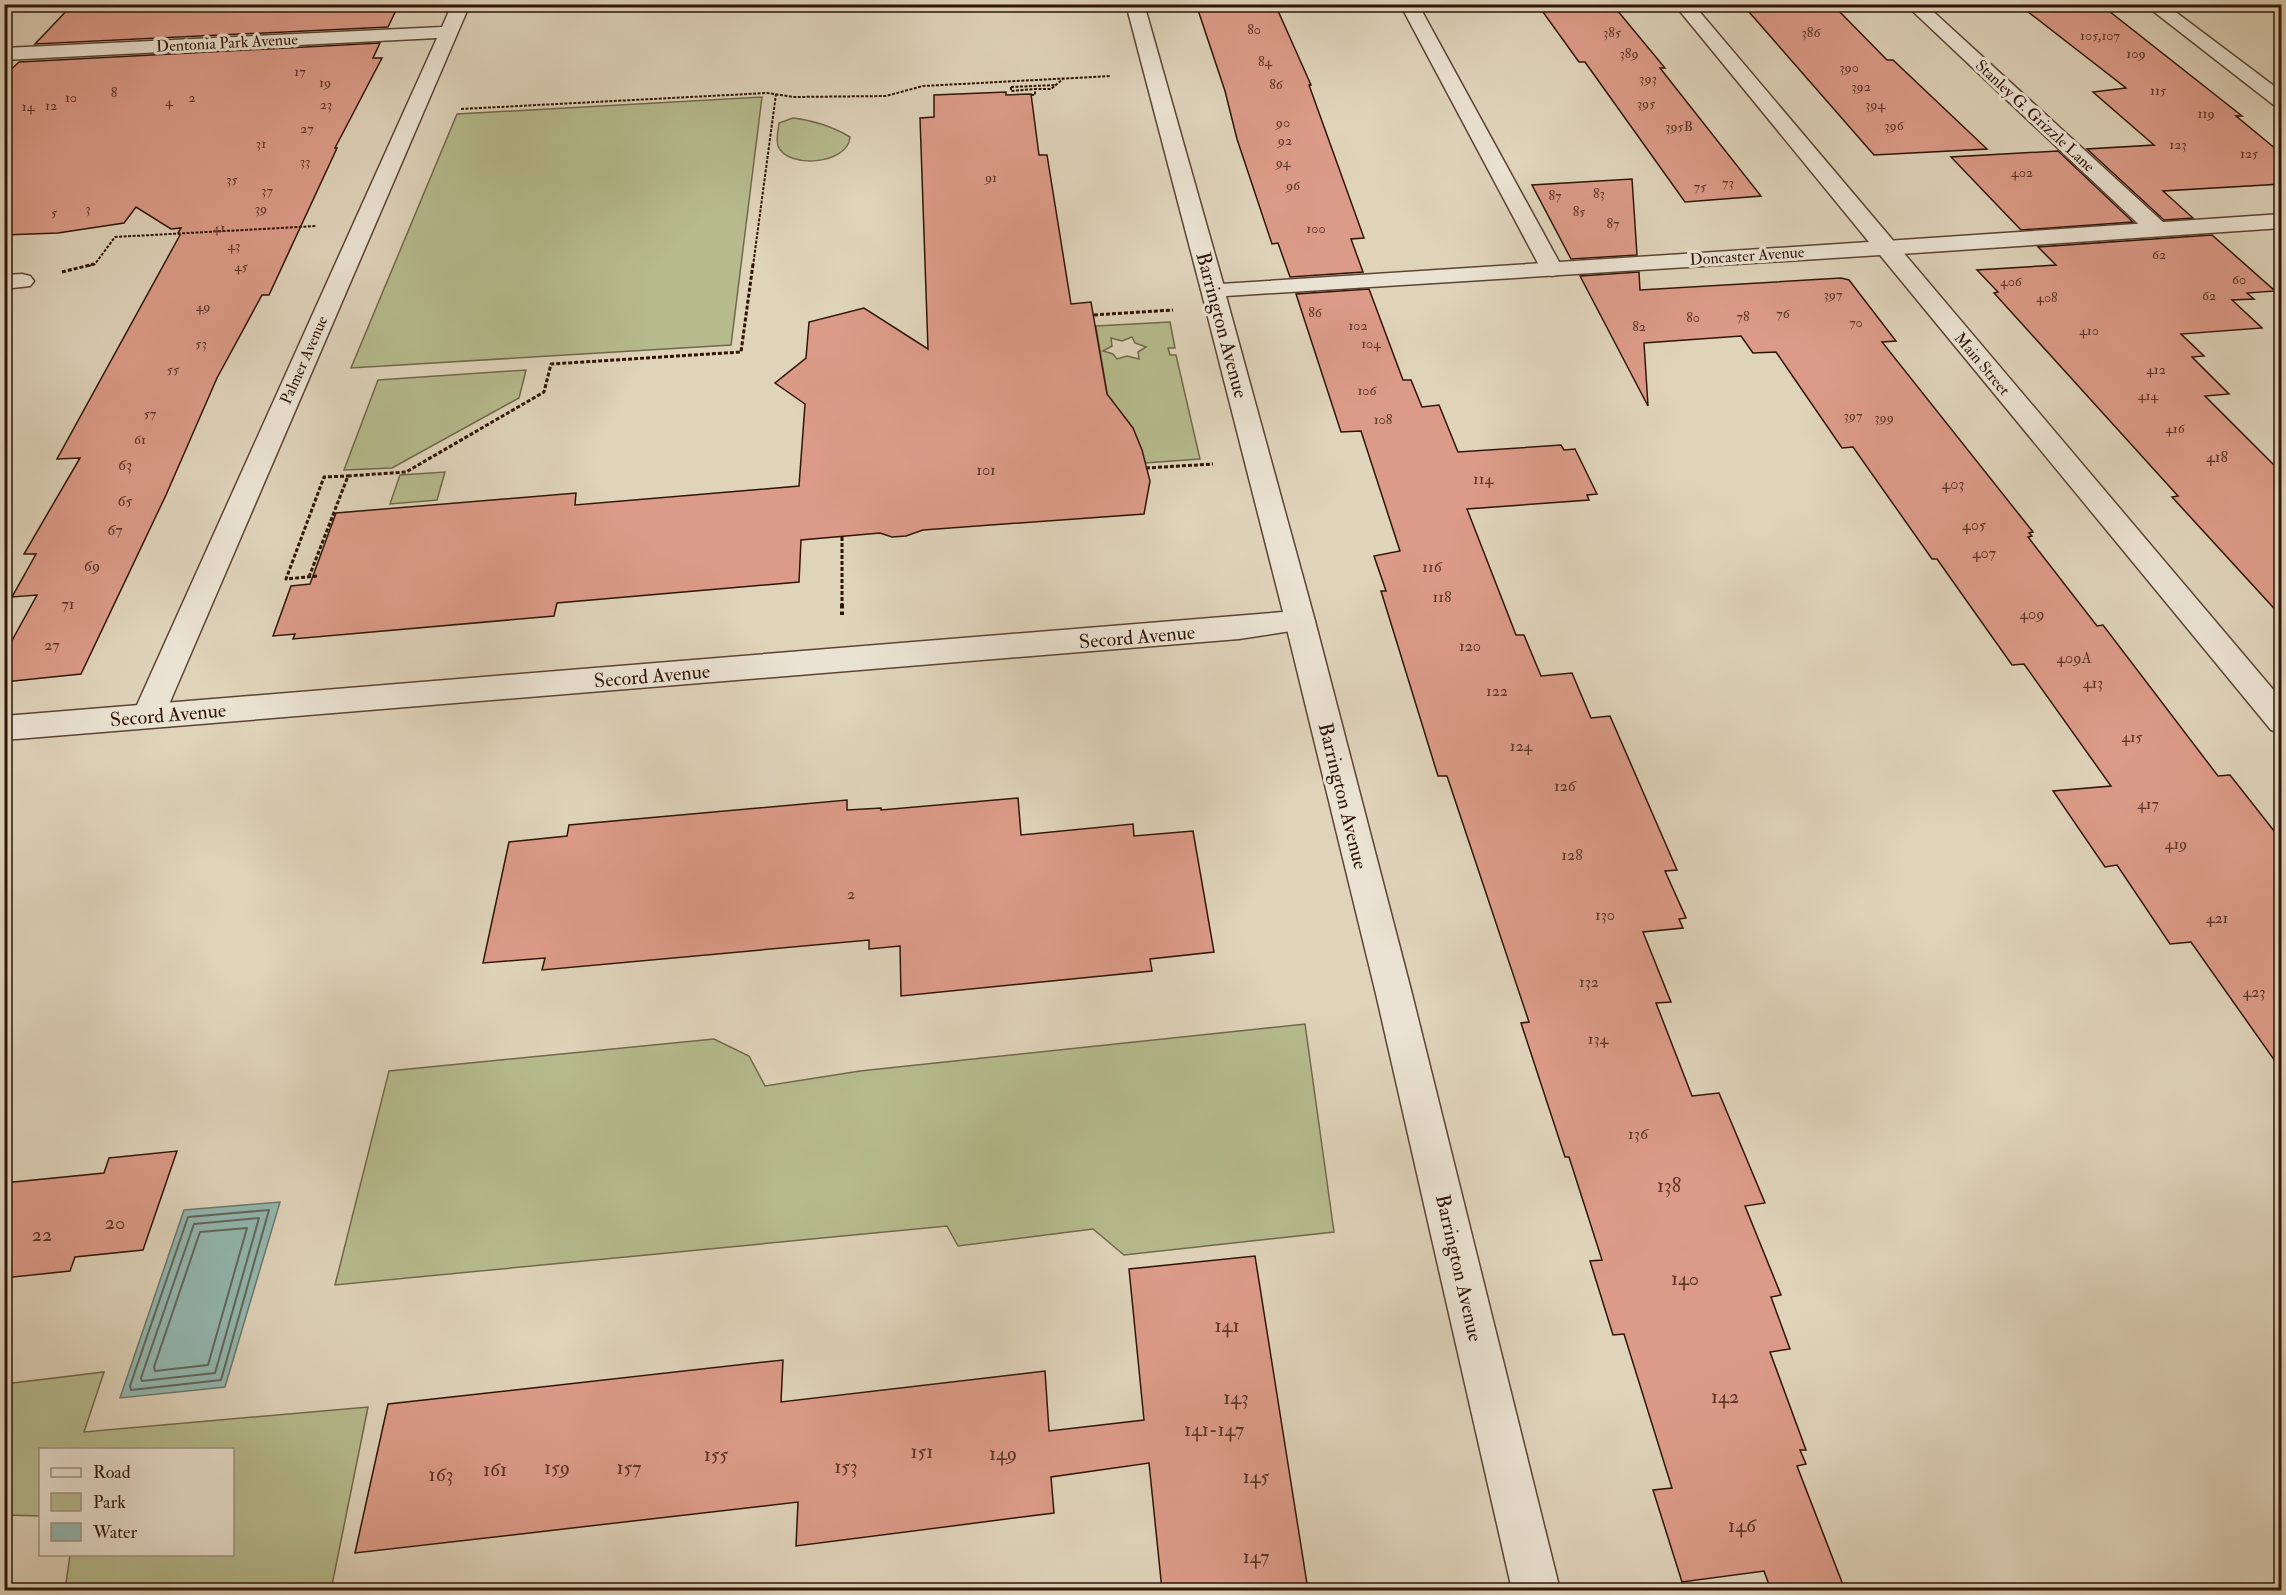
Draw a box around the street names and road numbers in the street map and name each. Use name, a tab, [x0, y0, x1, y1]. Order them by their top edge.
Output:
street label: Dentonia Park Avenue	[156, 29, 299, 57]
street label: Stanley G. Grizzle Lane	[1971, 55, 2099, 177]
street label: Doncaster Avenue	[1689, 242, 1805, 270]
street label: Barrington Avenue	[1190, 249, 1254, 401]
street label: Palmer Avenue	[276, 313, 332, 407]
street label: Main Street	[1950, 328, 2014, 400]
street label: Secord Avenue	[1078, 619, 1196, 655]
street label: Secord Avenue	[593, 658, 711, 694]
street label: Secord Avenue	[109, 697, 227, 733]
street label: Barrington Avenue	[1313, 720, 1373, 872]
street label: Barrington Avenue	[1430, 1192, 1488, 1344]

